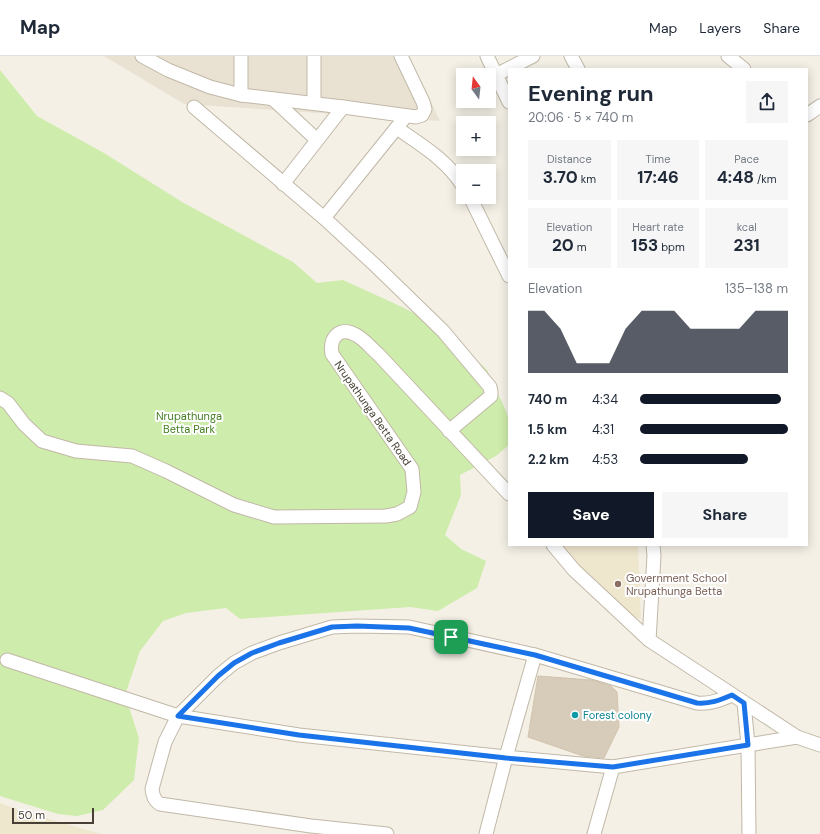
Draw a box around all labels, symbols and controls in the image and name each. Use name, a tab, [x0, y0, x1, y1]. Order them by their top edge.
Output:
text: Map	[20, 15, 60, 40]
text: Map	[649, 19, 677, 37]
text: Layers	[699, 19, 741, 37]
text: Share	[763, 19, 800, 37]
north arrow	[456, 68, 496, 108]
map controls	[456, 68, 496, 204]
text: Evening run	[528, 79, 654, 108]
button: share	[746, 81, 788, 123]
text: 20:06 · 5 × 740 m	[528, 109, 633, 126]
button: +	[456, 116, 496, 156]
text: Distance	[547, 152, 592, 166]
text: Time	[646, 152, 670, 166]
text: Pace	[734, 152, 759, 166]
button: −	[456, 164, 496, 204]
text: 3.70	[543, 166, 578, 188]
text: 17:46	[637, 166, 679, 188]
text: 4:48	[717, 166, 754, 188]
text: km	[578, 172, 596, 186]
text: /km	[754, 172, 777, 186]
text: Elevation	[546, 220, 592, 234]
text: Heart rate	[632, 220, 684, 234]
text: kcal	[737, 220, 757, 234]
text: 20	[552, 234, 574, 256]
text: 153	[631, 234, 658, 256]
text: 231	[734, 234, 760, 256]
text: m	[574, 240, 587, 254]
text: bpm	[658, 240, 685, 254]
text: Elevation	[528, 280, 582, 297]
text: 135–138 m	[725, 280, 788, 297]
street label: Nrupathunga Betta Road	[331, 358, 415, 468]
text: 740 m	[528, 391, 567, 408]
text: 4:34	[592, 391, 618, 408]
park label: Nrupathunga Betta Park	[156, 409, 222, 436]
text: 1.5 km	[528, 421, 567, 438]
text: 4:31	[592, 421, 614, 438]
text: 2.2 km	[528, 451, 569, 468]
text: 4:53	[592, 451, 618, 468]
button: Save	[528, 492, 654, 538]
button: Share	[662, 492, 788, 538]
place label: Government School Nrupathunga Betta	[626, 571, 727, 598]
marker: Government School Nrupathunga Betta	[613, 579, 623, 589]
pin	[434, 620, 468, 654]
icon: arrive	[440, 626, 462, 648]
place label: Forest colony	[583, 708, 652, 722]
marker: Forest colony	[570, 710, 580, 720]
scale bar	[12, 806, 94, 825]
text: 50 m	[18, 808, 45, 822]

